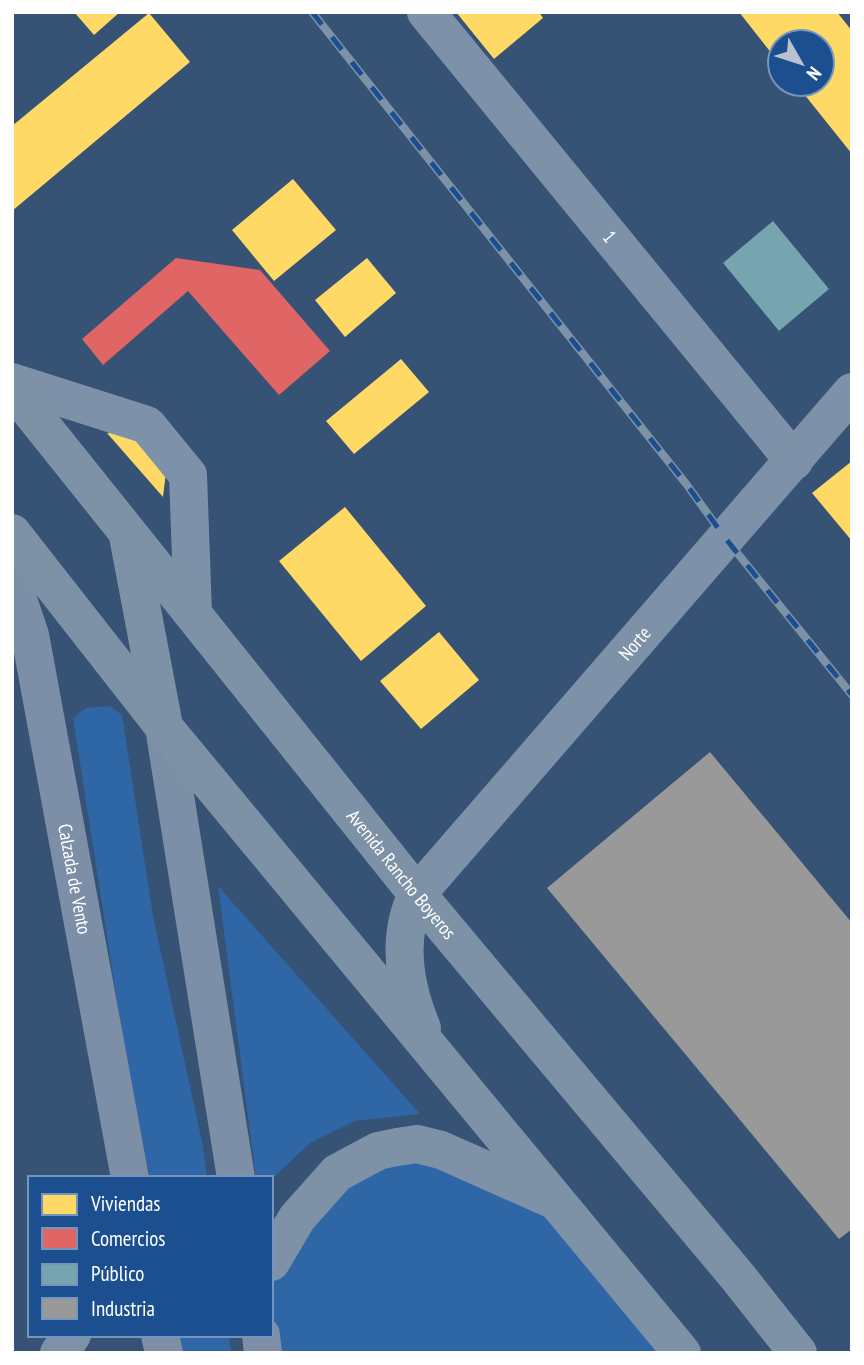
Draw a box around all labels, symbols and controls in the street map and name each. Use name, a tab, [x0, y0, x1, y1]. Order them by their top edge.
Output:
north arrow	[766, 28, 836, 98]
text: N	[802, 62, 827, 85]
street label: 1	[598, 225, 622, 247]
street label: Norte	[613, 621, 656, 665]
street label: Avenida Rancho Boyeros	[342, 804, 462, 944]
street label: Calzada de Vento	[53, 822, 97, 936]
legend	[28, 1176, 273, 1337]
text: Viviendas	[90, 1190, 160, 1217]
text: Comercios	[91, 1225, 165, 1252]
text: Público	[91, 1260, 144, 1287]
text: Industria	[91, 1295, 155, 1322]

